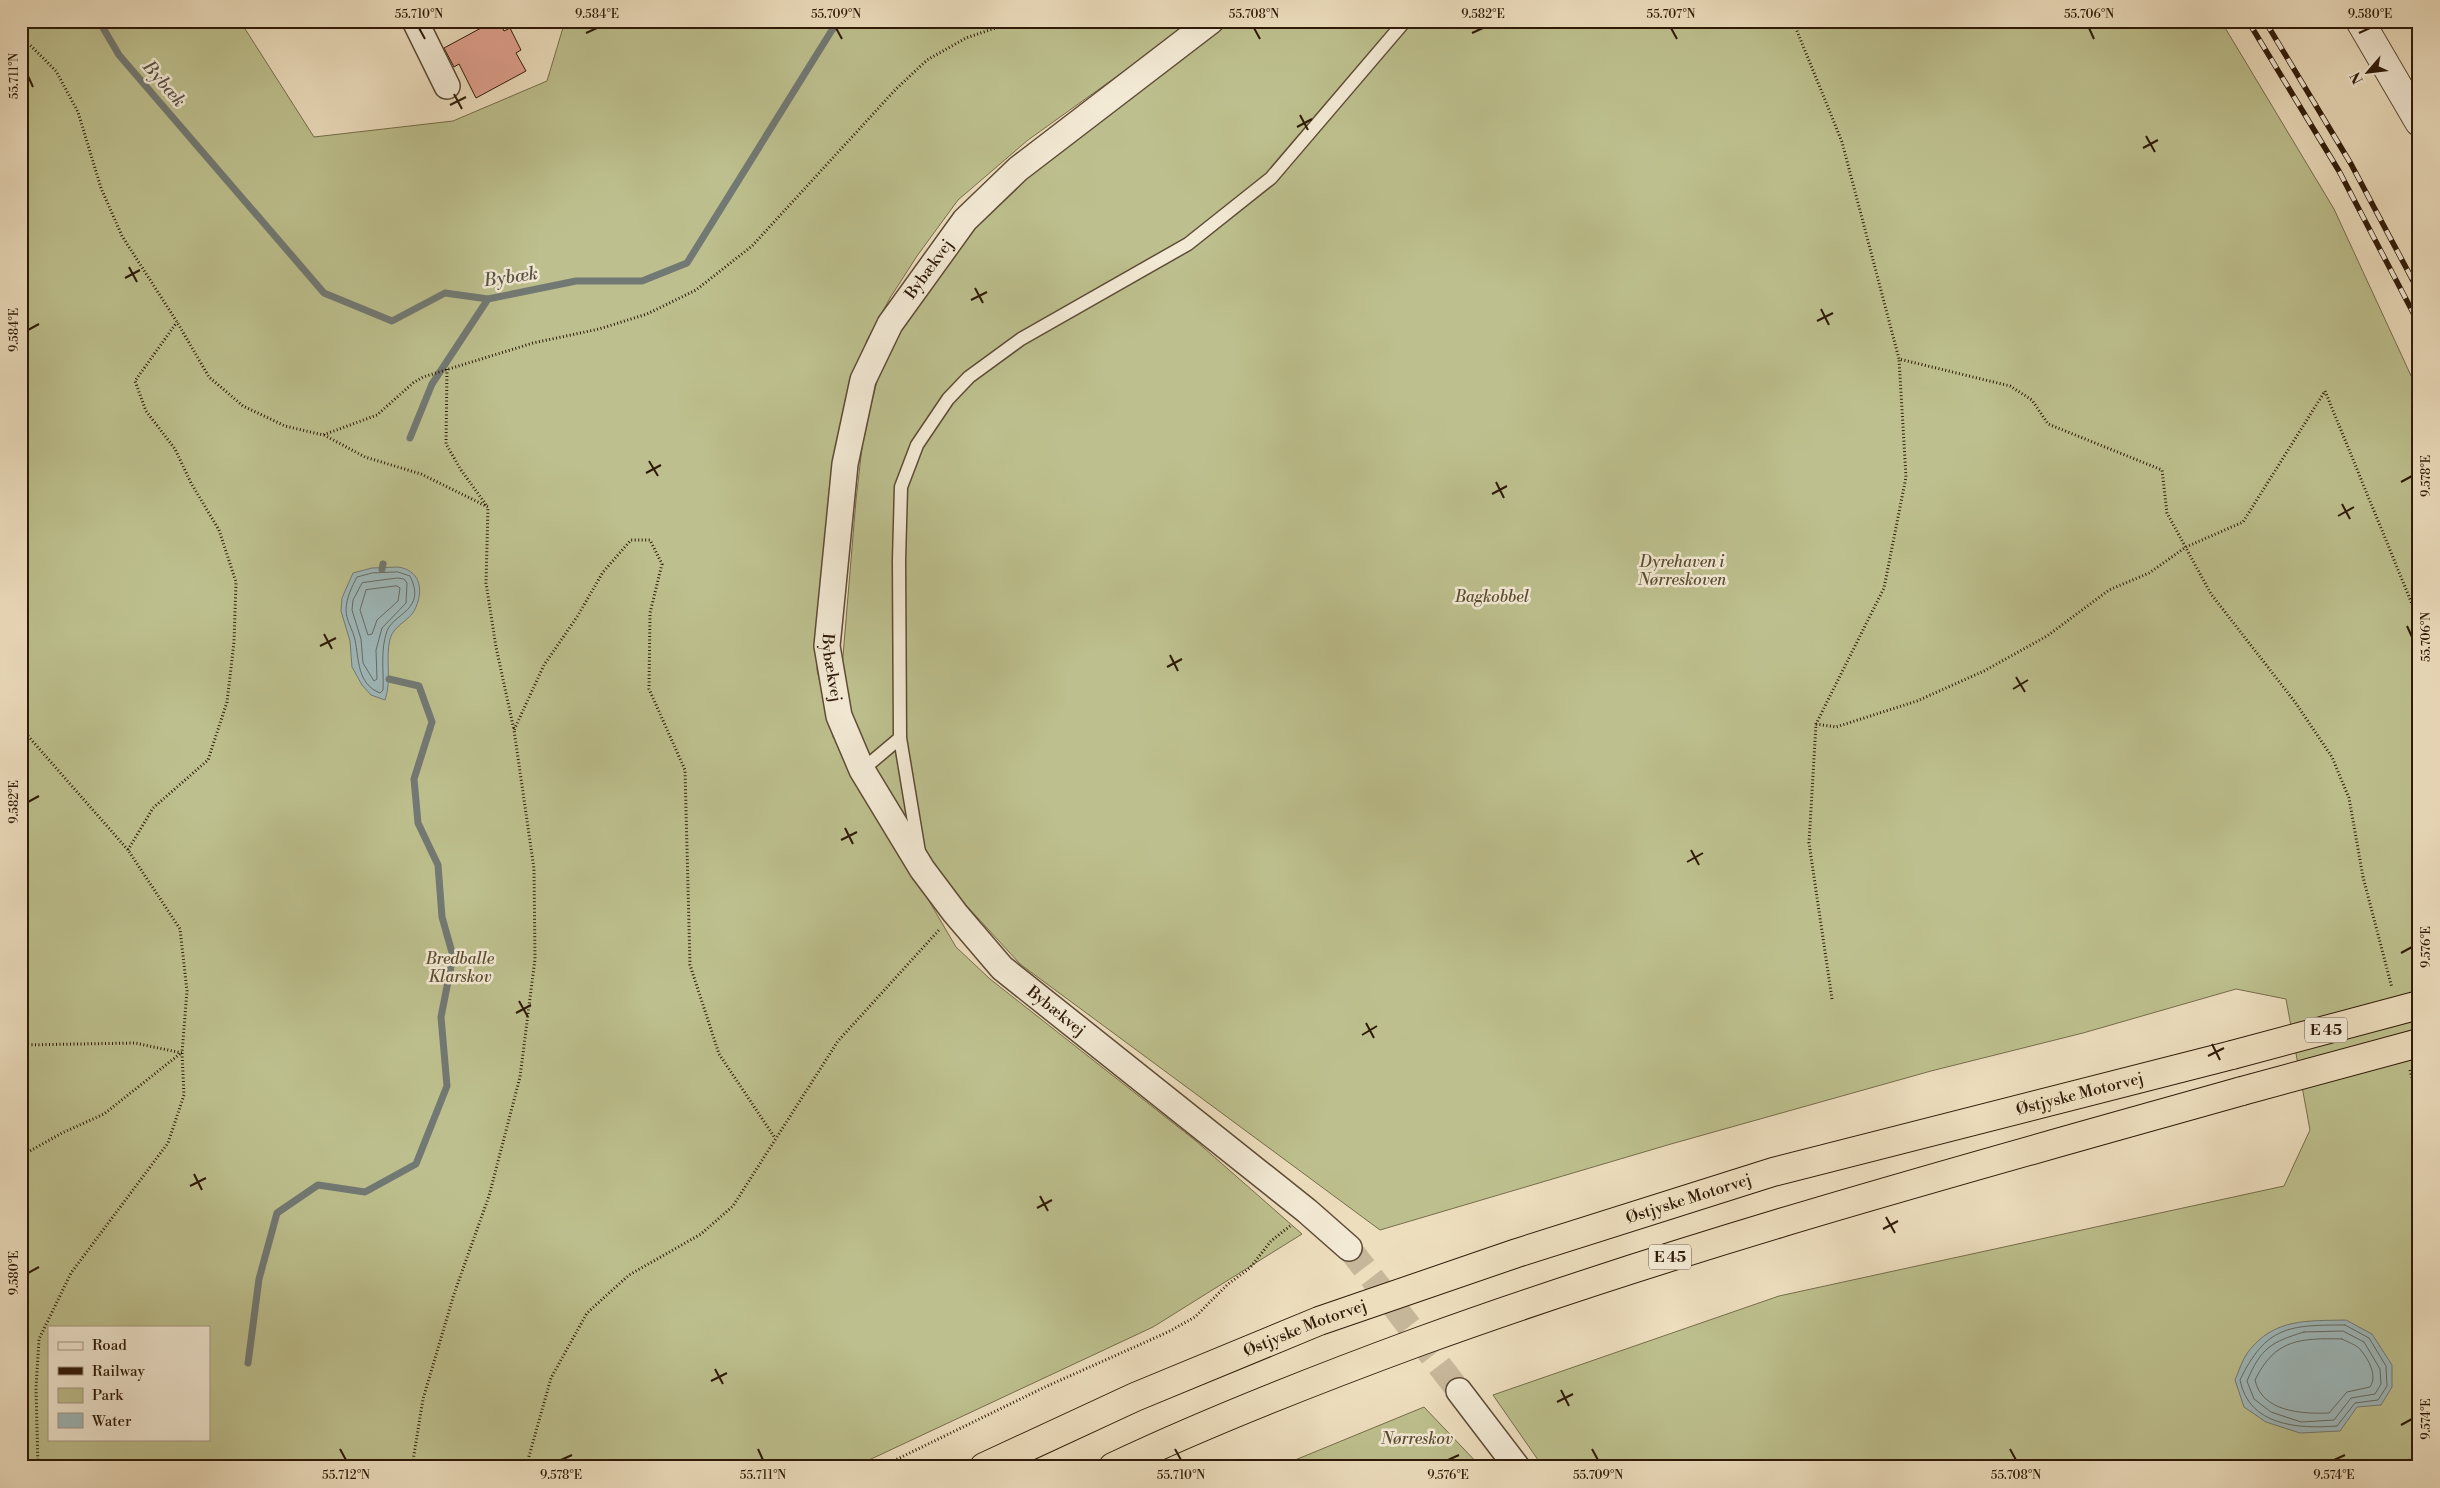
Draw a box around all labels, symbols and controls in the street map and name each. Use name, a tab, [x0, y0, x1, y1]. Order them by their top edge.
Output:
text: 55.710°N	[395, 7, 443, 22]
text: 9.584°E	[575, 7, 619, 22]
text: 55.709°N	[811, 7, 861, 22]
text: 55.708°N	[1229, 7, 1279, 22]
text: 9.582°E	[1461, 7, 1505, 22]
text: 55.707°N	[1647, 7, 1695, 22]
text: 55.706°N	[2064, 7, 2114, 22]
text: 9.580°E	[2348, 7, 2392, 22]
north arrow	[2342, 48, 2392, 98]
text: 55.711°N	[7, 53, 22, 99]
water label: Bybæk	[137, 55, 190, 112]
text: N	[2347, 69, 2368, 87]
street label: Bybækvej	[900, 235, 957, 304]
water label: Bybæk	[482, 262, 539, 292]
text: 9.584°E	[7, 308, 22, 352]
text: 9.578°E	[2419, 455, 2434, 497]
park label: Dyrehaven i Nørreskoven	[1637, 552, 1727, 590]
park label: Bagkobbel	[1454, 587, 1530, 607]
text: 55.706°N	[2419, 612, 2434, 662]
street label: Bybækvej	[817, 631, 846, 704]
text: 9.582°E	[7, 780, 22, 824]
text: 9.576°E	[2419, 926, 2434, 968]
park label: Bredballe Klarskov	[425, 949, 495, 987]
street label: Bybækvej	[1022, 981, 1089, 1041]
road number: E 45	[2305, 1018, 2347, 1042]
street label: Østjyske Motorvej	[2014, 1068, 2146, 1120]
street label: Østjyske Motorvej	[1623, 1169, 1754, 1228]
road number: E 45	[1649, 1244, 1691, 1270]
text: 9.580°E	[7, 1251, 22, 1295]
street label: Østjyske Motorvej	[1240, 1295, 1369, 1361]
legend	[48, 1326, 210, 1440]
text: Road	[92, 1336, 127, 1355]
text: Railway	[92, 1362, 146, 1381]
text: Park	[92, 1386, 124, 1405]
text: 9.574°E	[2419, 1398, 2434, 1440]
text: Water	[91, 1412, 132, 1431]
park label: Nørreskov	[1380, 1429, 1453, 1449]
text: 55.712°N	[322, 1468, 370, 1483]
text: 9.578°E	[540, 1468, 582, 1483]
text: 55.711°N	[740, 1468, 786, 1483]
text: 55.710°N	[1157, 1468, 1205, 1483]
text: 9.576°E	[1427, 1468, 1469, 1483]
text: 55.709°N	[1573, 1468, 1623, 1483]
text: 55.708°N	[1991, 1468, 2041, 1483]
text: 9.574°E	[2313, 1468, 2355, 1483]

